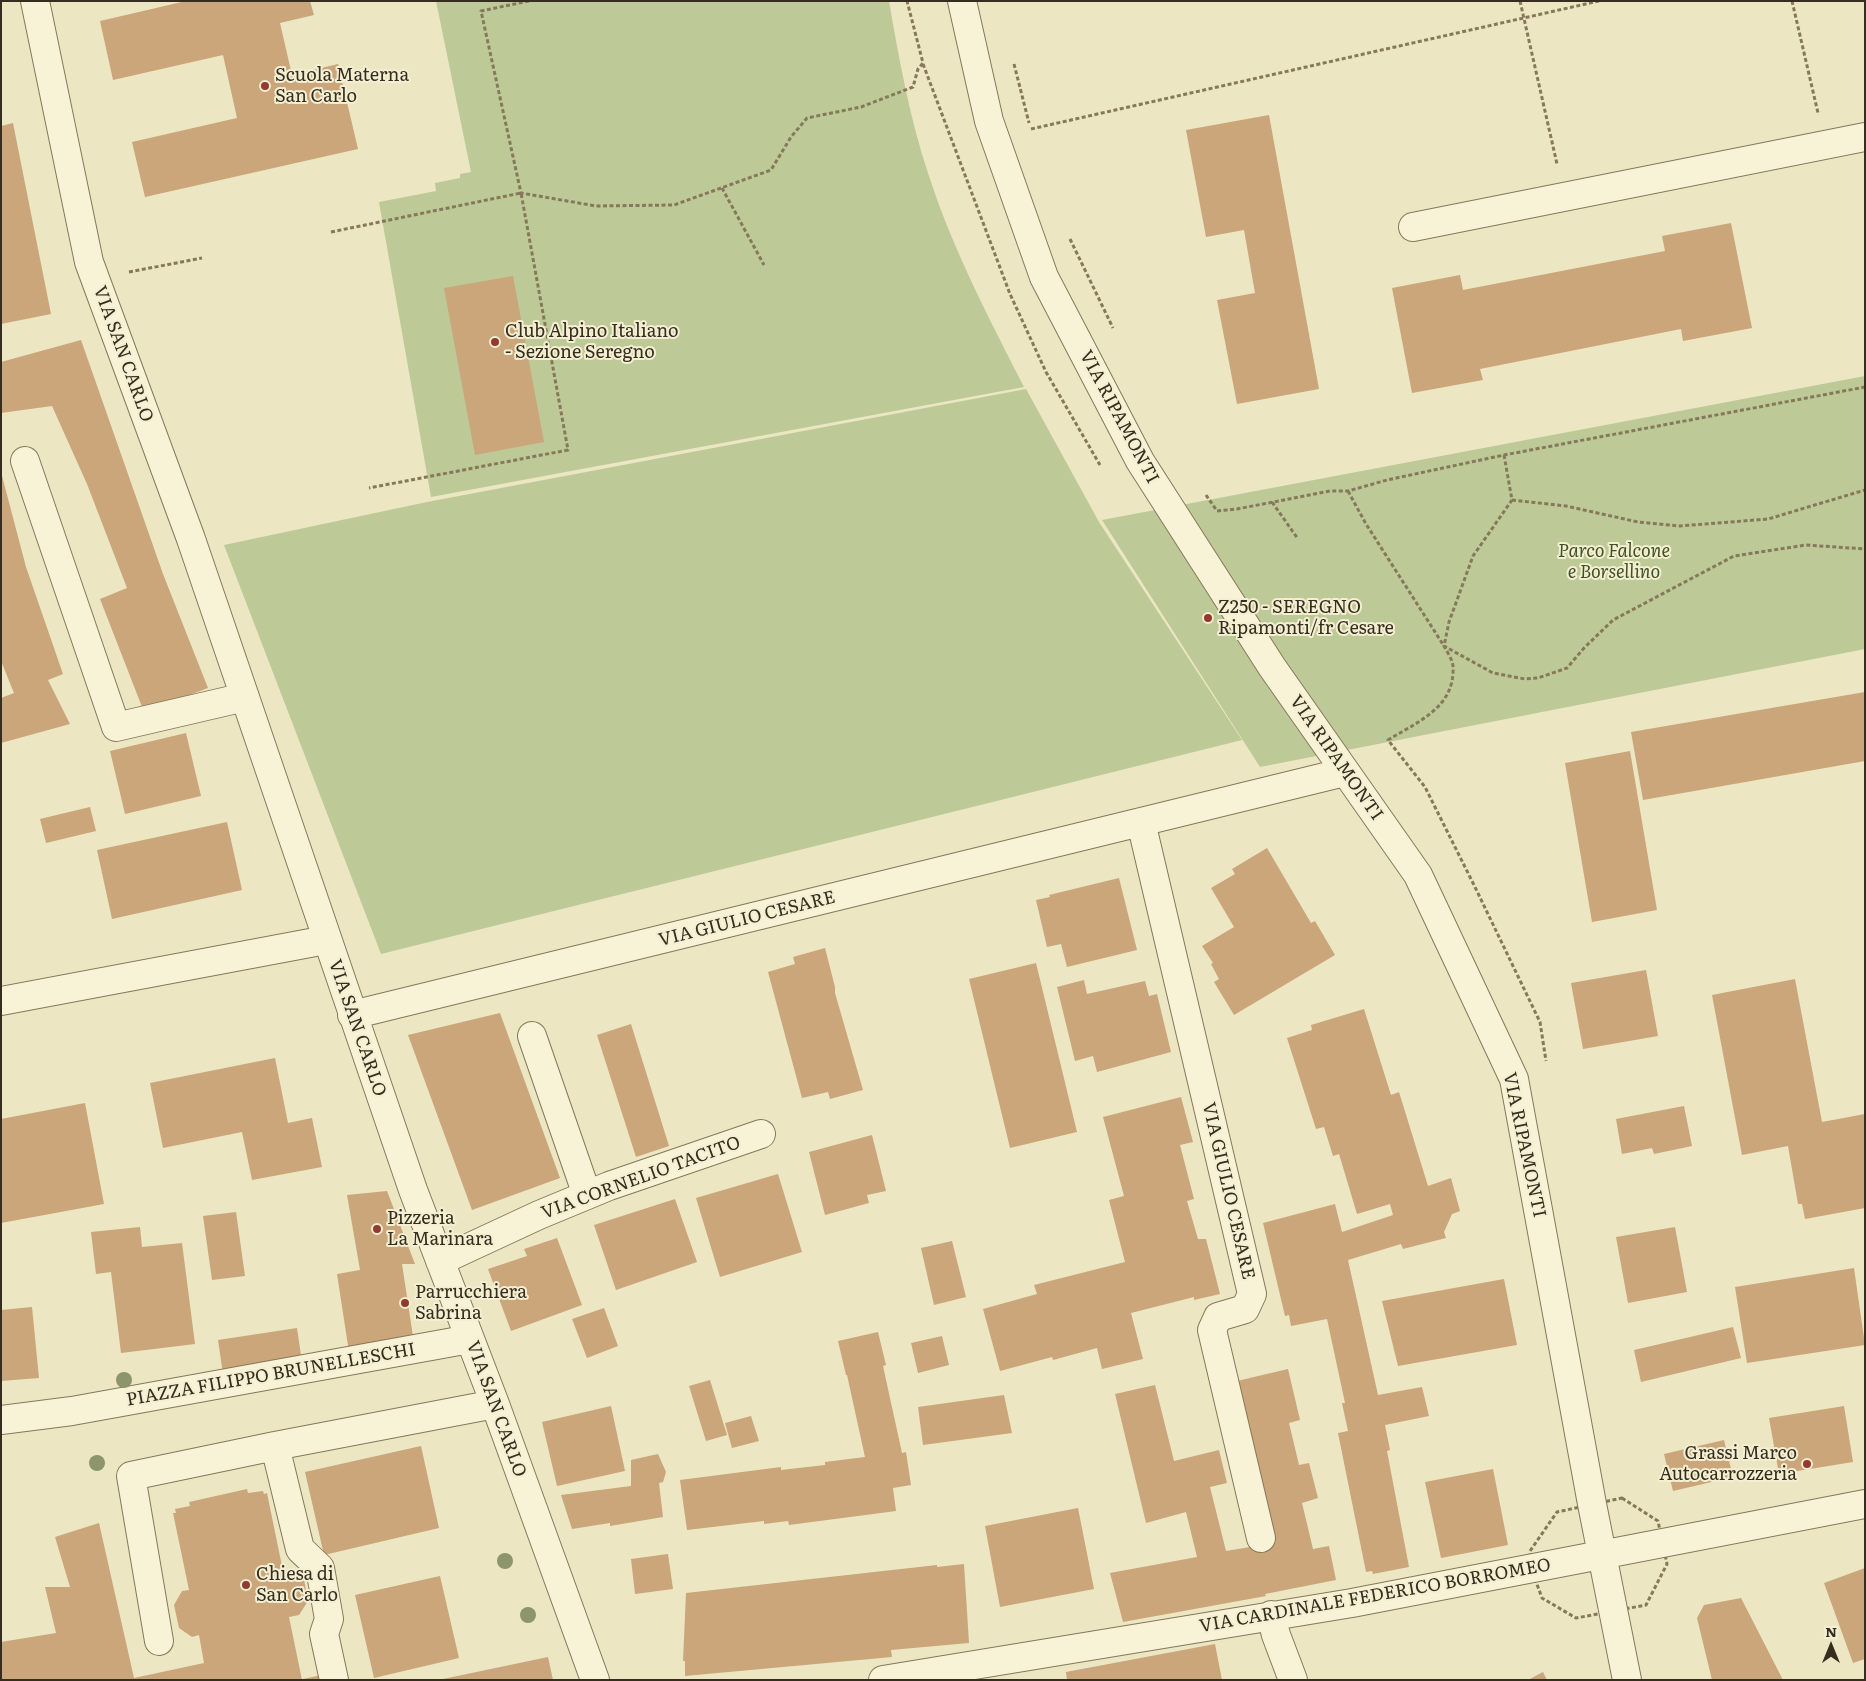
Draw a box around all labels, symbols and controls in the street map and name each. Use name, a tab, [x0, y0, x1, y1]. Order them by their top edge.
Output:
place label: Scuola Materna San Carlo	[275, 65, 409, 108]
marker: Scuola Materna San Carlo	[259, 80, 271, 92]
street label: VIA SAN CARLO	[88, 283, 158, 425]
place label: Club Alpino Italiano - Sezione Seregno	[505, 321, 679, 364]
marker: Club Alpino Italiano - Sezione Seregno	[489, 336, 501, 348]
street label: VIA RIPAMONTI	[1075, 347, 1163, 487]
park label: Parco Falcone e Borsellino	[1558, 541, 1670, 584]
place label: Z250 - SEREGNO Ripamonti/fr Cesare	[1218, 597, 1394, 640]
marker: Z250 - SEREGNO Ripamonti/fr Cesare	[1202, 612, 1214, 624]
street label: VIA RIPAMONTI	[1285, 691, 1387, 825]
street label: VIA GIULIO CESARE	[656, 887, 838, 951]
street label: VIA SAN CARLO	[323, 957, 391, 1099]
street label: VIA RIPAMONTI	[1498, 1070, 1550, 1220]
street label: VIA GIULIO CESARE	[1197, 1100, 1259, 1282]
street label: VIA CORNELIO TACITO	[538, 1132, 744, 1224]
place label: Pizzeria La Marinara	[387, 1208, 493, 1250]
marker: Pizzeria La Marinara	[371, 1223, 383, 1235]
place label: Parrucchiera Sabrina	[415, 1282, 527, 1325]
marker: Parrucchiera Sabrina	[399, 1297, 411, 1309]
street label: VIA SAN CARLO	[461, 1338, 531, 1480]
street label: PIAZZA FILIPPO BRUNELLESCHI	[125, 1339, 417, 1411]
place label: Grassi Marco Autocarrozzeria	[1659, 1443, 1797, 1486]
marker: Grassi Marco Autocarrozzeria	[1801, 1458, 1813, 1470]
street label: VIA CARDINALE FEDERICO BORROMEO	[1198, 1554, 1552, 1638]
place label: Chiesa di San Carlo	[256, 1564, 338, 1606]
marker: Chiesa di San Carlo	[240, 1579, 252, 1591]
north arrow	[1806, 1621, 1856, 1671]
text: N	[1825, 1621, 1837, 1641]

